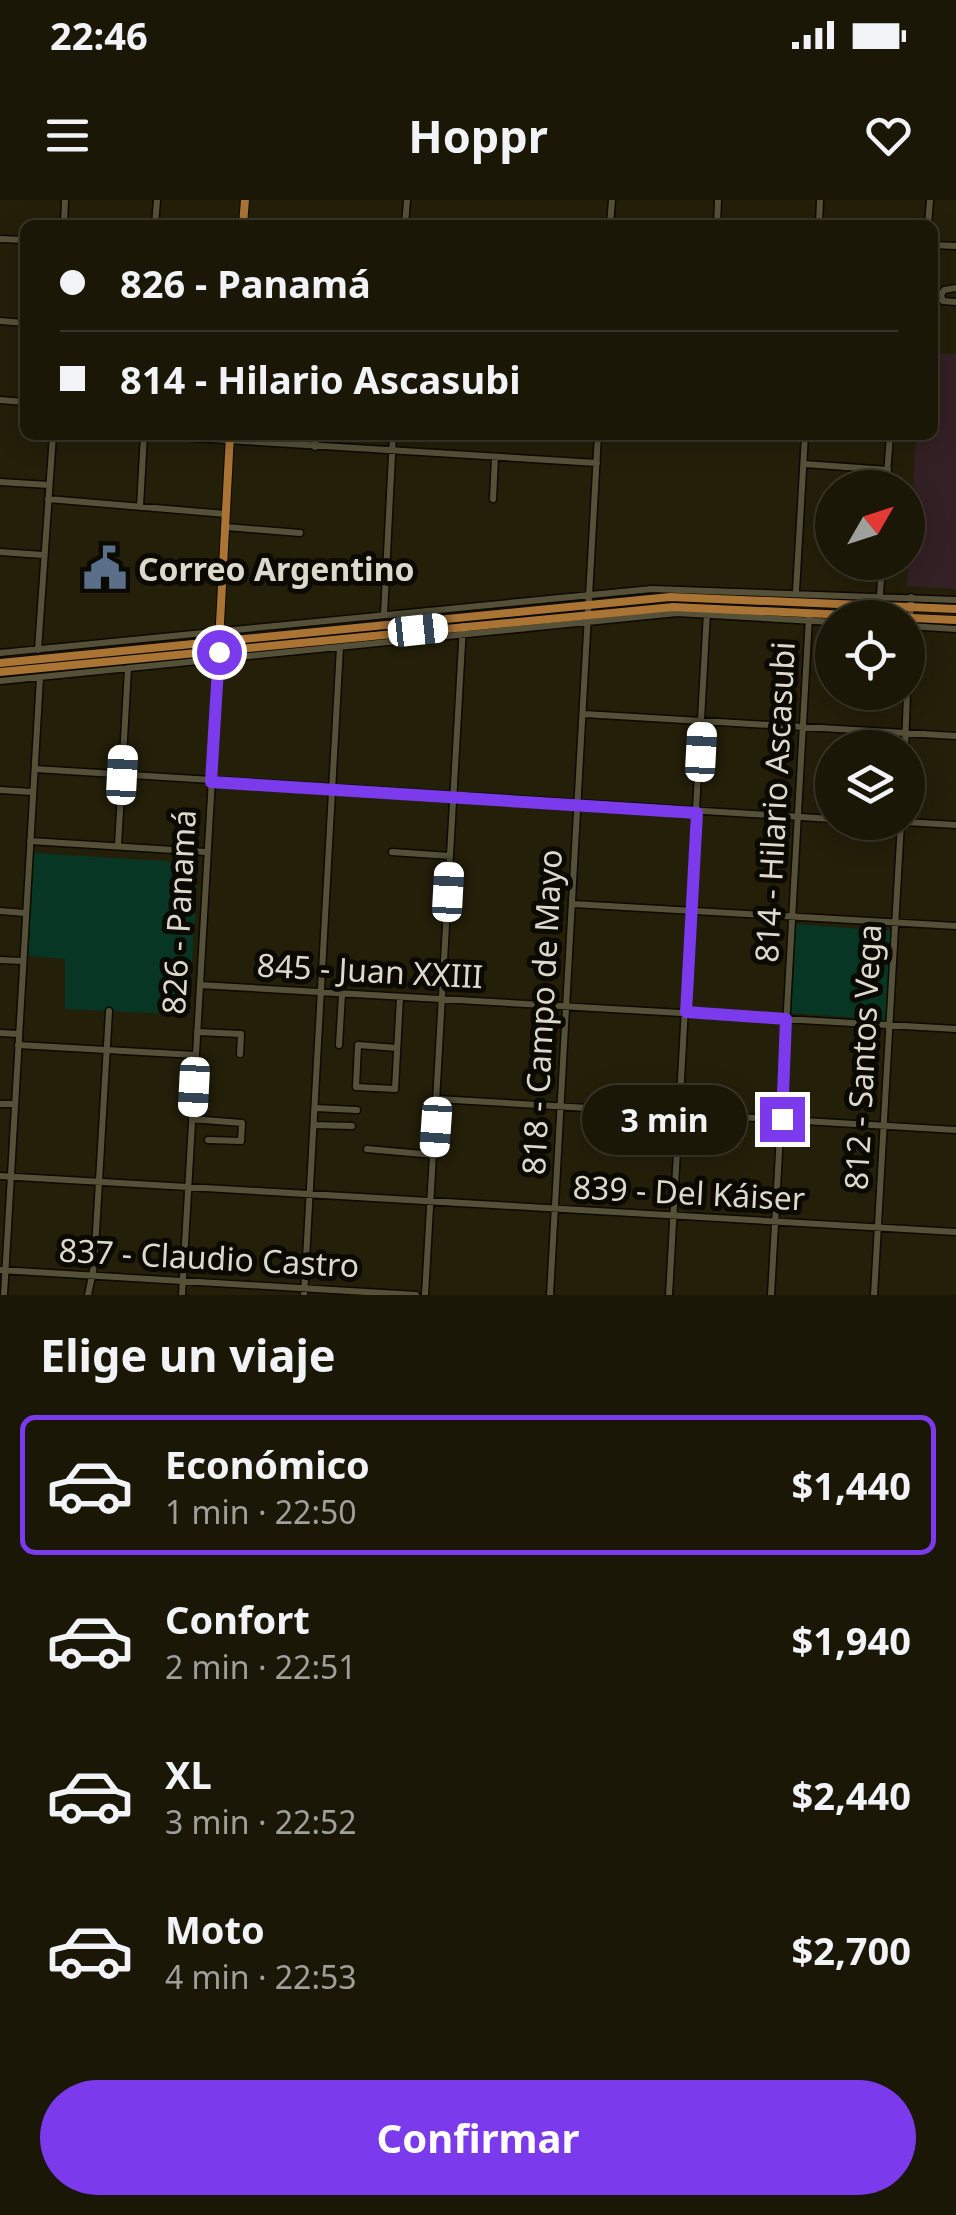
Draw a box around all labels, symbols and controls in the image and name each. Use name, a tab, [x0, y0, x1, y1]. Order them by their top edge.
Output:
text: 22:46	[50, 9, 148, 61]
text: Hoppr	[408, 105, 548, 166]
icon: menu	[40, 108, 95, 163]
icon: heart	[861, 108, 916, 163]
text: 826 - Panamá	[120, 257, 371, 309]
text: 814 - Hilario Ascasubi	[120, 353, 521, 405]
north arrow	[815, 470, 925, 580]
map controls	[815, 470, 925, 840]
public building icon: Correo Argentino	[81, 544, 129, 592]
place label: Correo Argentino	[138, 547, 414, 590]
button: locate	[815, 600, 925, 710]
car	[387, 612, 449, 648]
route start	[197, 630, 242, 675]
street label: 814 - Hilario Ascasubi	[744, 640, 804, 964]
car	[684, 721, 718, 783]
button: layers	[815, 730, 925, 840]
car	[105, 744, 139, 806]
street label: 826 - Panamá	[151, 809, 205, 1015]
street label: 818 - Campo de Mayo	[511, 848, 571, 1176]
car	[431, 861, 465, 923]
street label: 812 - Santos Vega	[834, 923, 890, 1191]
street label: 845 - Juan XXIII	[256, 943, 484, 997]
car	[177, 1056, 211, 1118]
callout: 3 min	[582, 1084, 747, 1154]
car	[419, 1096, 453, 1158]
route end	[760, 1097, 805, 1142]
text: 3 min	[620, 1098, 709, 1141]
street label: 839 - Del Káiser	[572, 1164, 806, 1220]
street label: 837 - Claudio Castro	[58, 1228, 360, 1286]
text: Elige un viaje	[40, 1324, 336, 1385]
text: Económico	[165, 1438, 370, 1490]
icon: car	[45, 1440, 135, 1530]
text: $1,440	[791, 1459, 911, 1511]
text: 1 min · 22:50	[165, 1490, 357, 1533]
text: Confort	[165, 1593, 310, 1645]
icon: car	[45, 1595, 135, 1685]
text: $1,940	[791, 1614, 911, 1666]
text: 2 min · 22:51	[165, 1645, 357, 1688]
text: XL	[165, 1748, 212, 1800]
icon: car	[45, 1750, 135, 1840]
text: $2,440	[791, 1769, 911, 1821]
text: 3 min · 22:52	[165, 1800, 357, 1843]
text: Moto	[165, 1903, 265, 1955]
icon: car	[45, 1905, 135, 1995]
text: $2,700	[791, 1924, 911, 1976]
text: 4 min · 22:53	[165, 1955, 357, 1998]
button: Confirmar	[40, 2080, 916, 2195]

